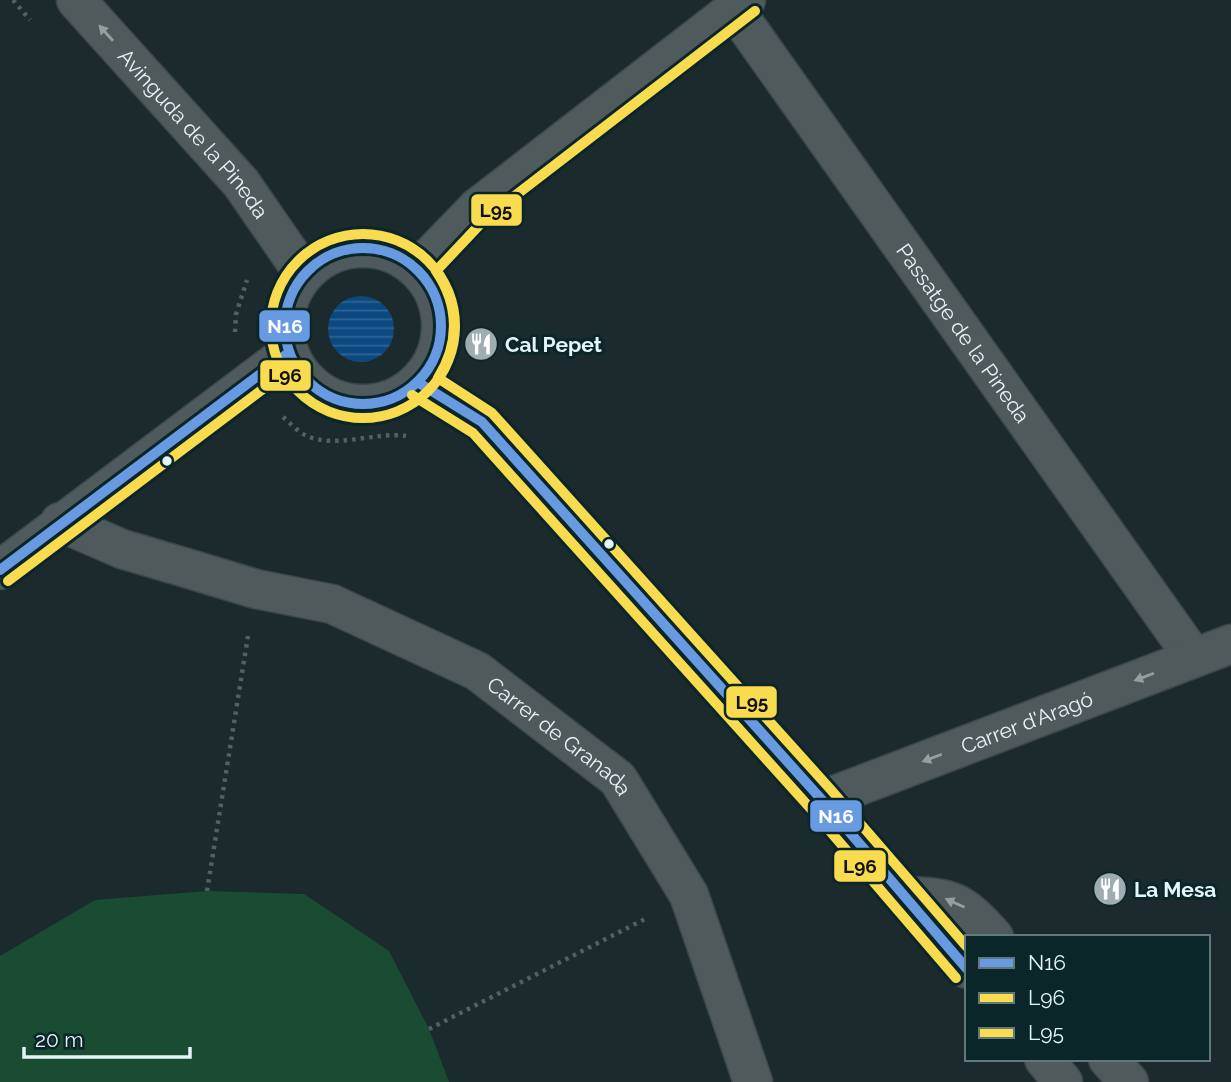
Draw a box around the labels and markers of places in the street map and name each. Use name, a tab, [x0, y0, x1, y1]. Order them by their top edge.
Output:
restaurant icon: Cal Pepet	[462, 325, 500, 363]
place label: Cal Pepet	[505, 332, 602, 357]
unlabelled marker	[160, 454, 174, 468]
unlabelled marker	[602, 537, 616, 551]
restaurant icon: La Mesa	[1091, 870, 1129, 908]
place label: La Mesa	[1134, 877, 1216, 902]

